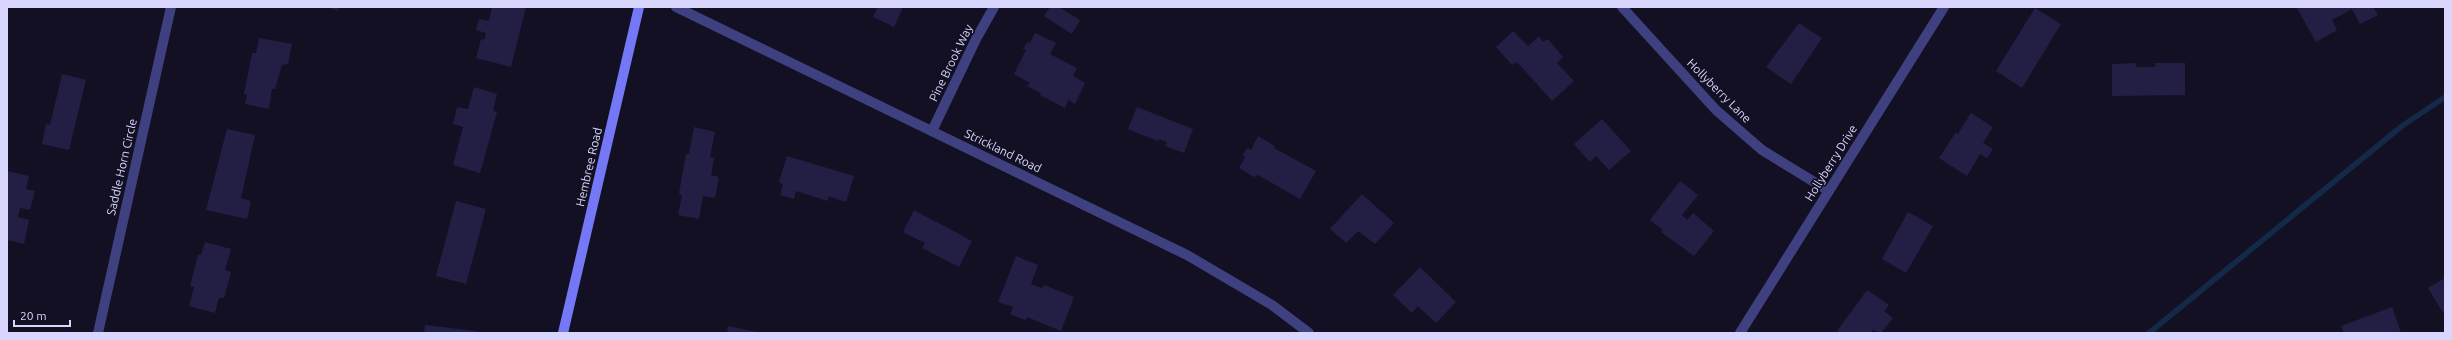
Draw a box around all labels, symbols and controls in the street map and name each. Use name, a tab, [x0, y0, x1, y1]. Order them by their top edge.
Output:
street label: Pine Brook Way	[926, 22, 975, 103]
street label: Hollyberry Lane	[1685, 56, 1754, 125]
street label: Saddle Horn Circle	[104, 117, 139, 216]
street label: Hollyberry Drive	[1802, 122, 1859, 203]
street label: Hembree Road	[573, 126, 604, 208]
street label: Strickland Road	[963, 126, 1044, 175]
scale bar	[14, 302, 70, 328]
text: 20 m	[20, 309, 47, 322]

